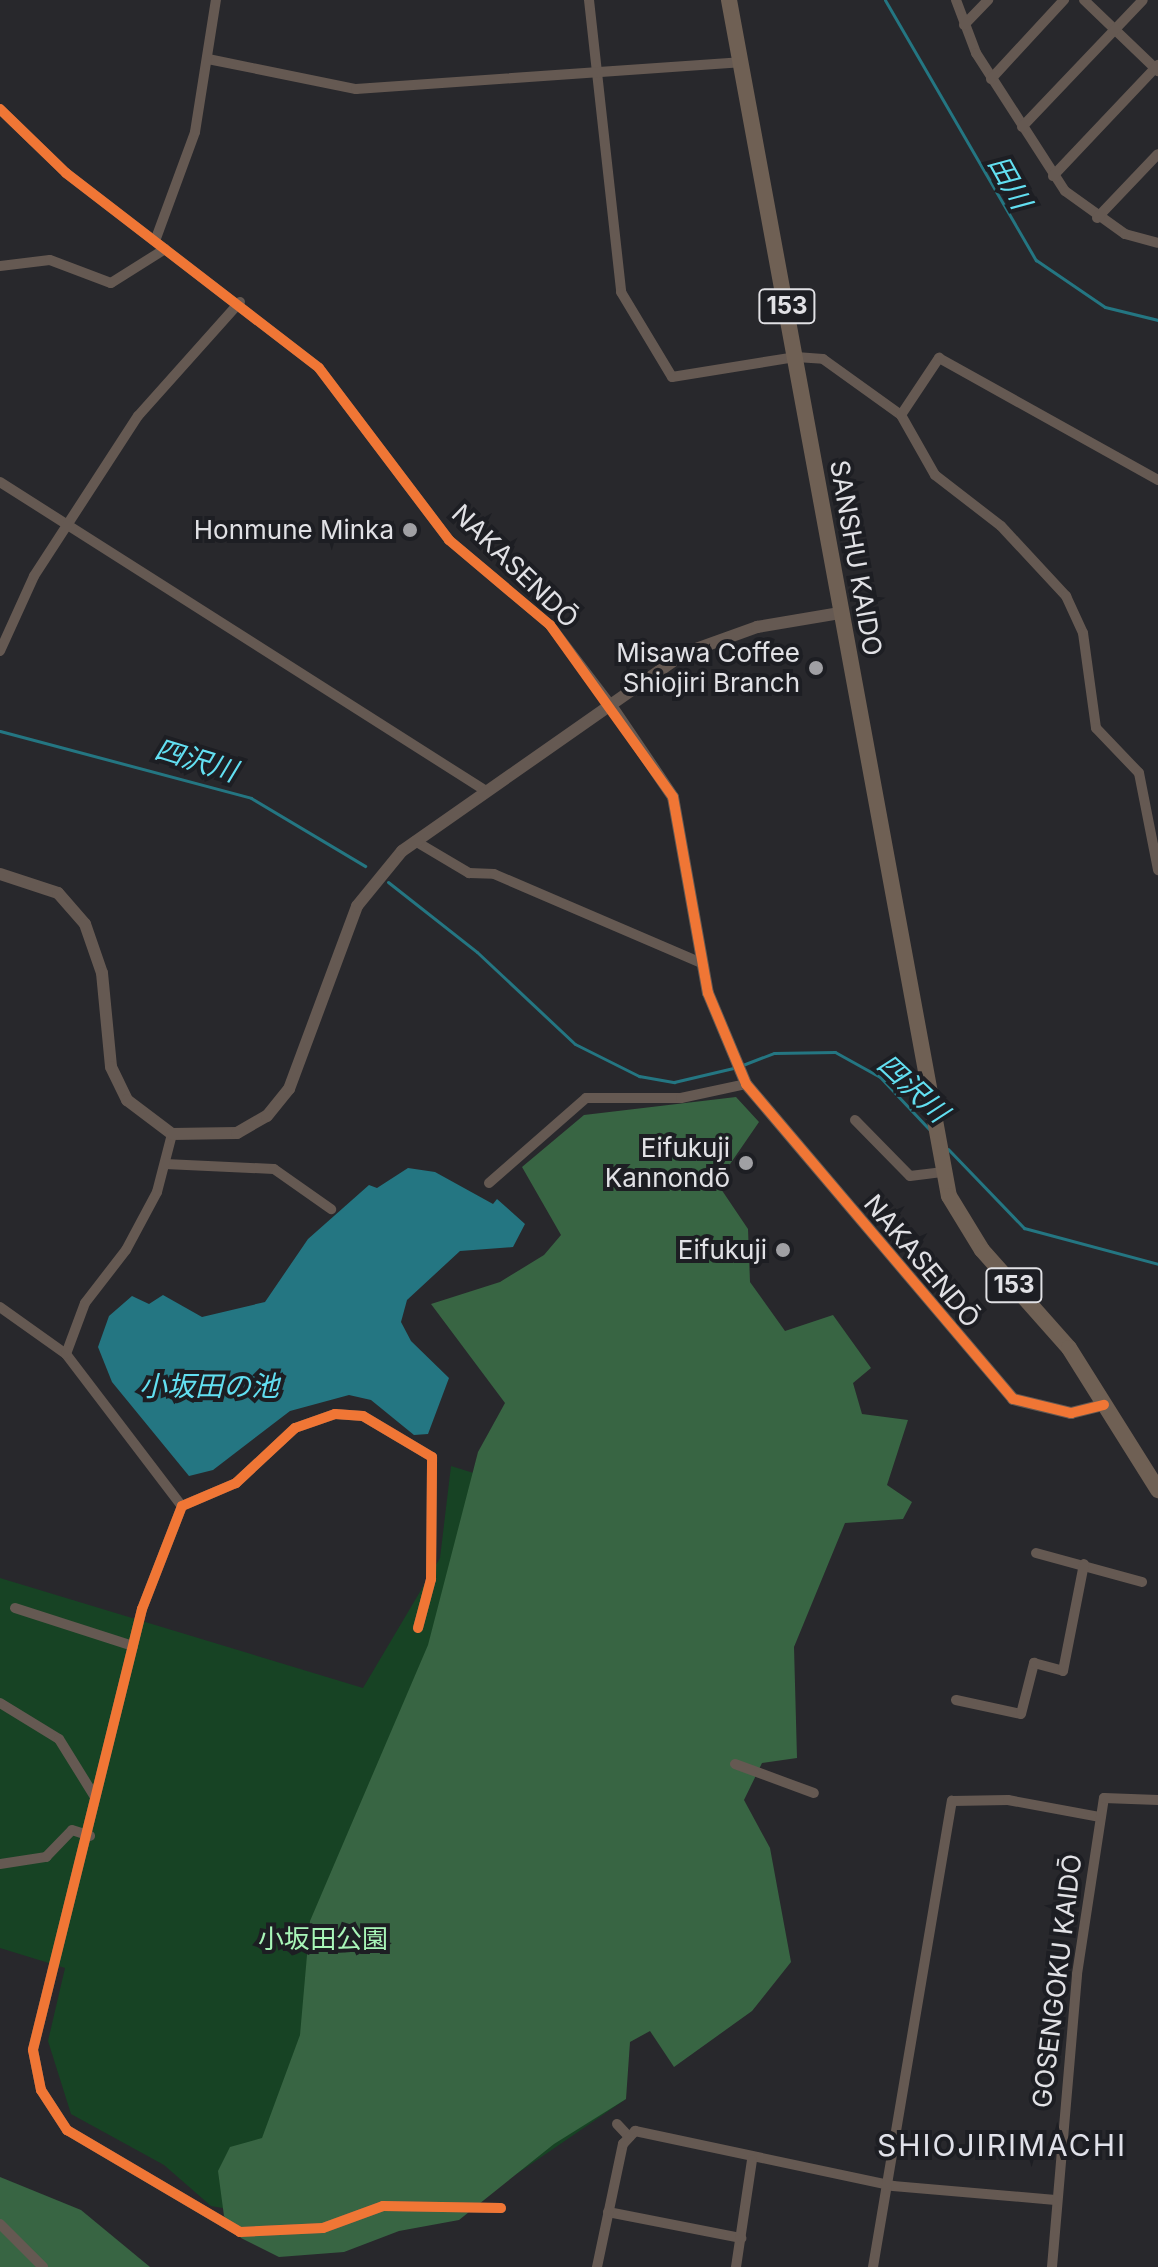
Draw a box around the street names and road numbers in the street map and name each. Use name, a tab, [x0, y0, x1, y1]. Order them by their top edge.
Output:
road number: 153	[757, 286, 817, 326]
street label: SANSHU KAIDO	[823, 458, 889, 658]
street label: NAKASENDŌ	[445, 498, 585, 634]
street label: NAKASENDŌ	[858, 1188, 986, 1334]
road number: 153	[984, 1265, 1044, 1305]
street label: GOSENGOKU KAIDŌ	[1026, 1852, 1088, 2110]

